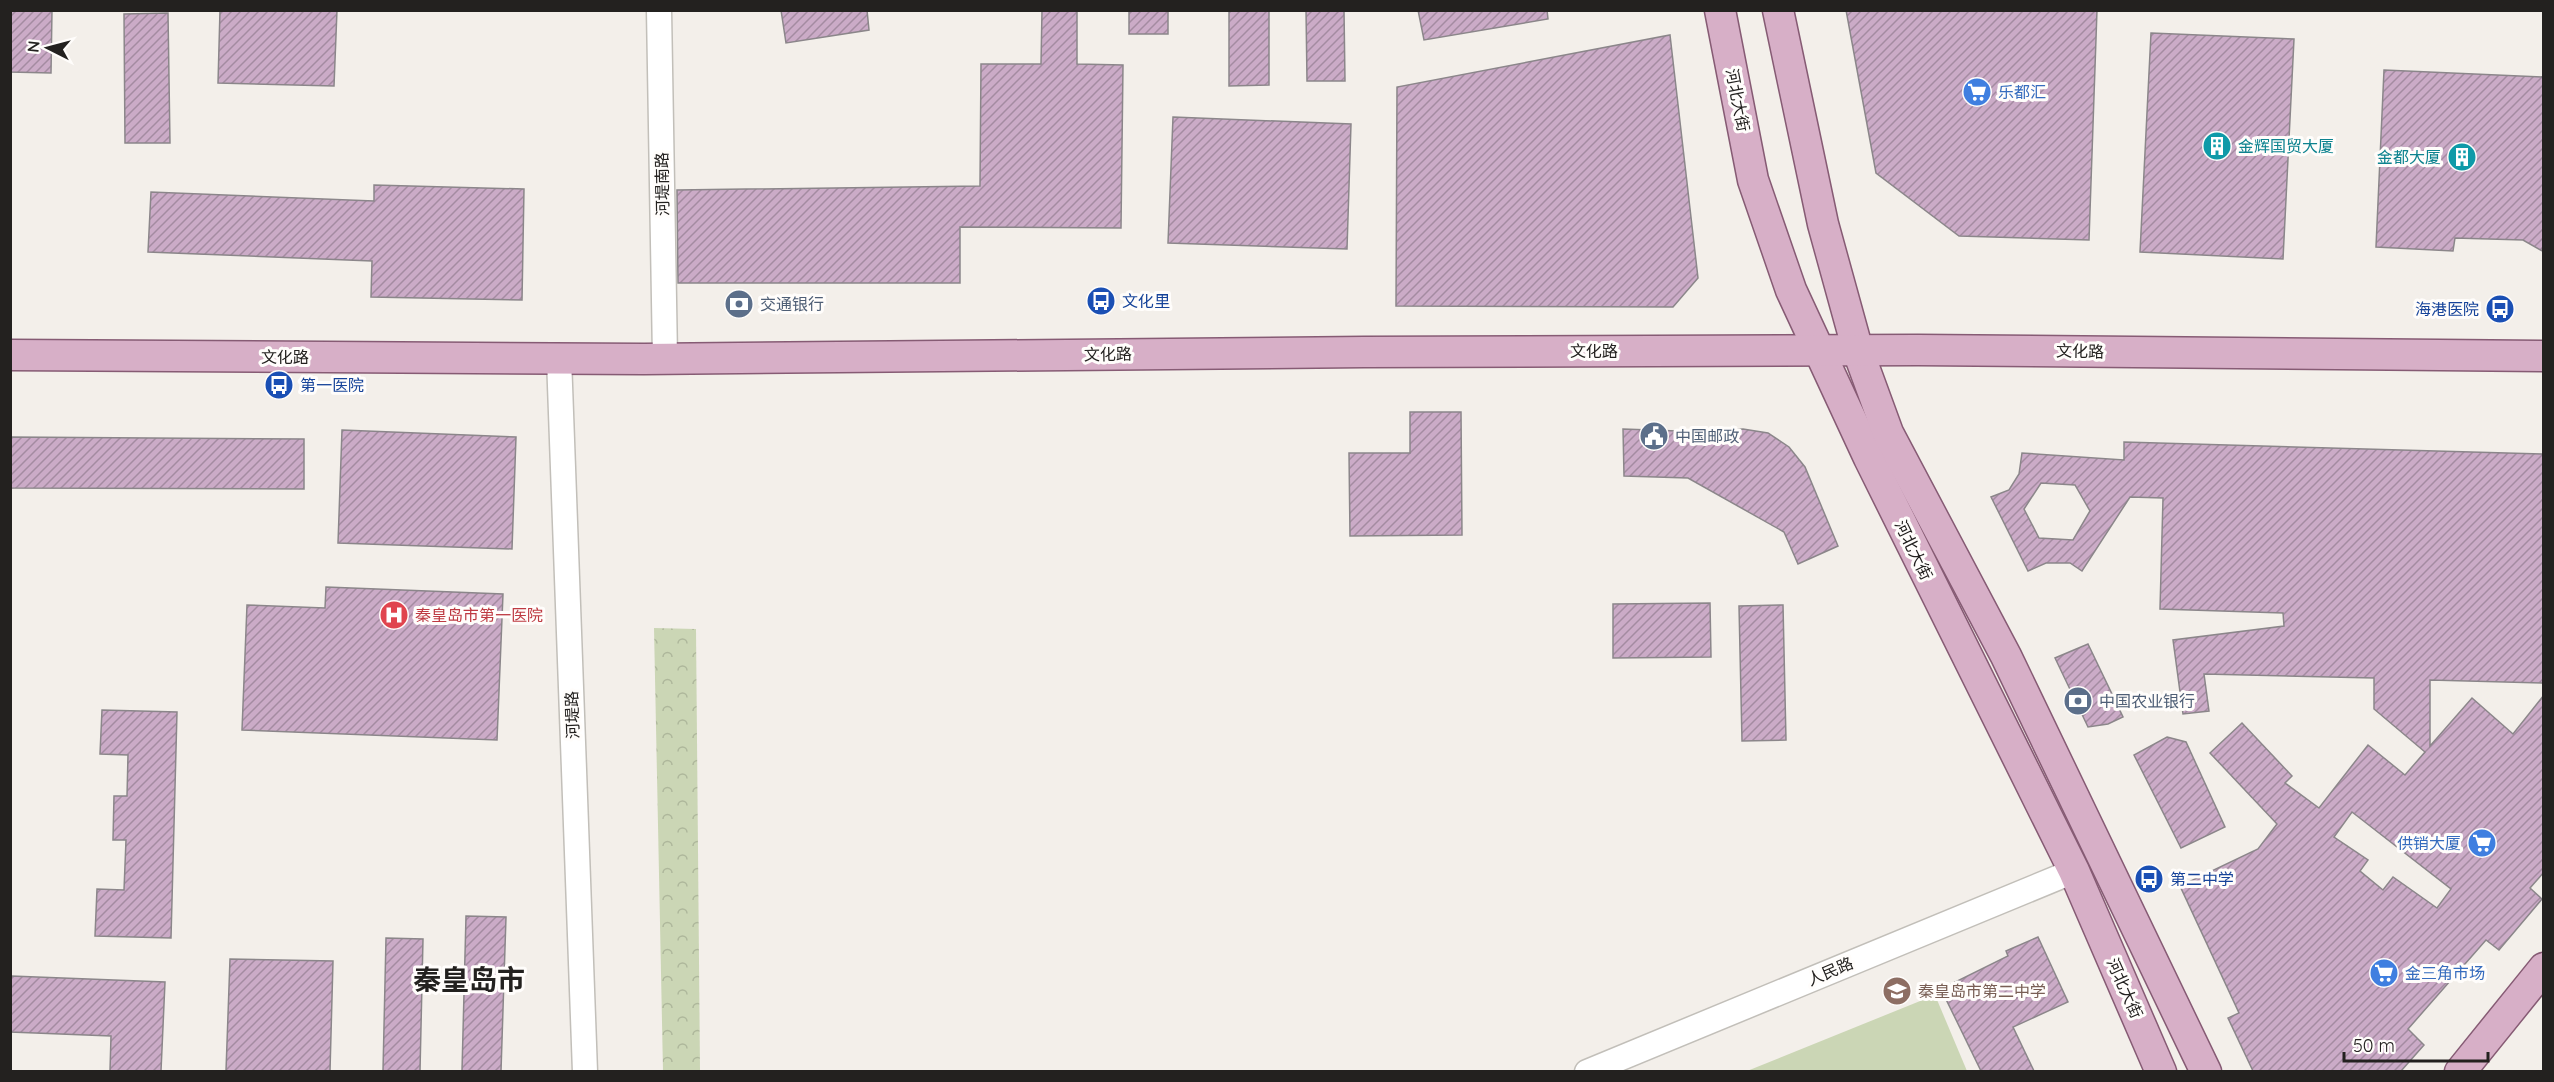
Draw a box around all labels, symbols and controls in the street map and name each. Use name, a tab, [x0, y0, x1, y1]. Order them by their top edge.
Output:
north arrow	[18, 18, 78, 78]
text: N	[23, 40, 44, 53]
street label: 河北大街	[1722, 67, 1754, 133]
supermarket icon: 乐都汇	[1961, 76, 1993, 108]
place label: 乐都汇	[1998, 82, 2046, 102]
building icon: 金辉国贸大厦	[2201, 130, 2233, 162]
place label: 金辉国贸大厦	[2238, 136, 2334, 156]
building icon: 金都大厦	[2446, 141, 2478, 173]
place label: 金都大厦	[2377, 147, 2441, 167]
street label: 河堤南路	[651, 152, 673, 216]
bus stop icon: 文化里	[1085, 285, 1117, 317]
bank icon: 交通银行	[723, 288, 755, 320]
place label: 文化里	[1122, 291, 1170, 311]
bus stop icon: 海港医院	[2484, 293, 2516, 325]
place label: 交通银行	[760, 294, 824, 314]
place label: 海港医院	[2415, 299, 2479, 319]
street label: 文化路	[1570, 341, 1618, 361]
street label: 文化路	[2056, 341, 2104, 361]
street label: 文化路	[1084, 344, 1132, 364]
street label: 文化路	[261, 347, 309, 367]
bus stop icon: 第一医院	[263, 369, 295, 401]
place label: 第一医院	[300, 375, 364, 395]
public building icon: 中国邮政	[1638, 420, 1670, 452]
place label: 中国邮政	[1675, 426, 1739, 446]
street label: 河北大街	[1891, 517, 1937, 583]
hospital icon: 秦皇岛市第一医院	[378, 599, 410, 631]
place label: 秦皇岛市第一医院	[415, 605, 543, 625]
bank icon: 中国农业银行	[2062, 685, 2094, 717]
street label: 河堤路	[561, 691, 583, 739]
place label: 中国农业银行	[2099, 691, 2195, 711]
supermarket icon: 供销大厦	[2466, 827, 2498, 859]
place label: 供销大厦	[2397, 833, 2461, 853]
bus stop icon: 第二中学	[2133, 863, 2165, 895]
place label: 第二中学	[2170, 869, 2234, 889]
street label: 人民路	[1804, 952, 1856, 990]
street label: 河北大街	[2103, 955, 2147, 1021]
supermarket icon: 金三角市场	[2368, 957, 2400, 989]
district label: 秦皇岛市	[413, 962, 525, 997]
place label: 金三角市场	[2405, 963, 2485, 983]
school or university icon: 秦皇岛市第二中学	[1881, 975, 1913, 1007]
place label: 秦皇岛市第二中学	[1918, 981, 2046, 1001]
scale bar	[2344, 1025, 2488, 1063]
text: 50 m	[2353, 1034, 2395, 1057]

